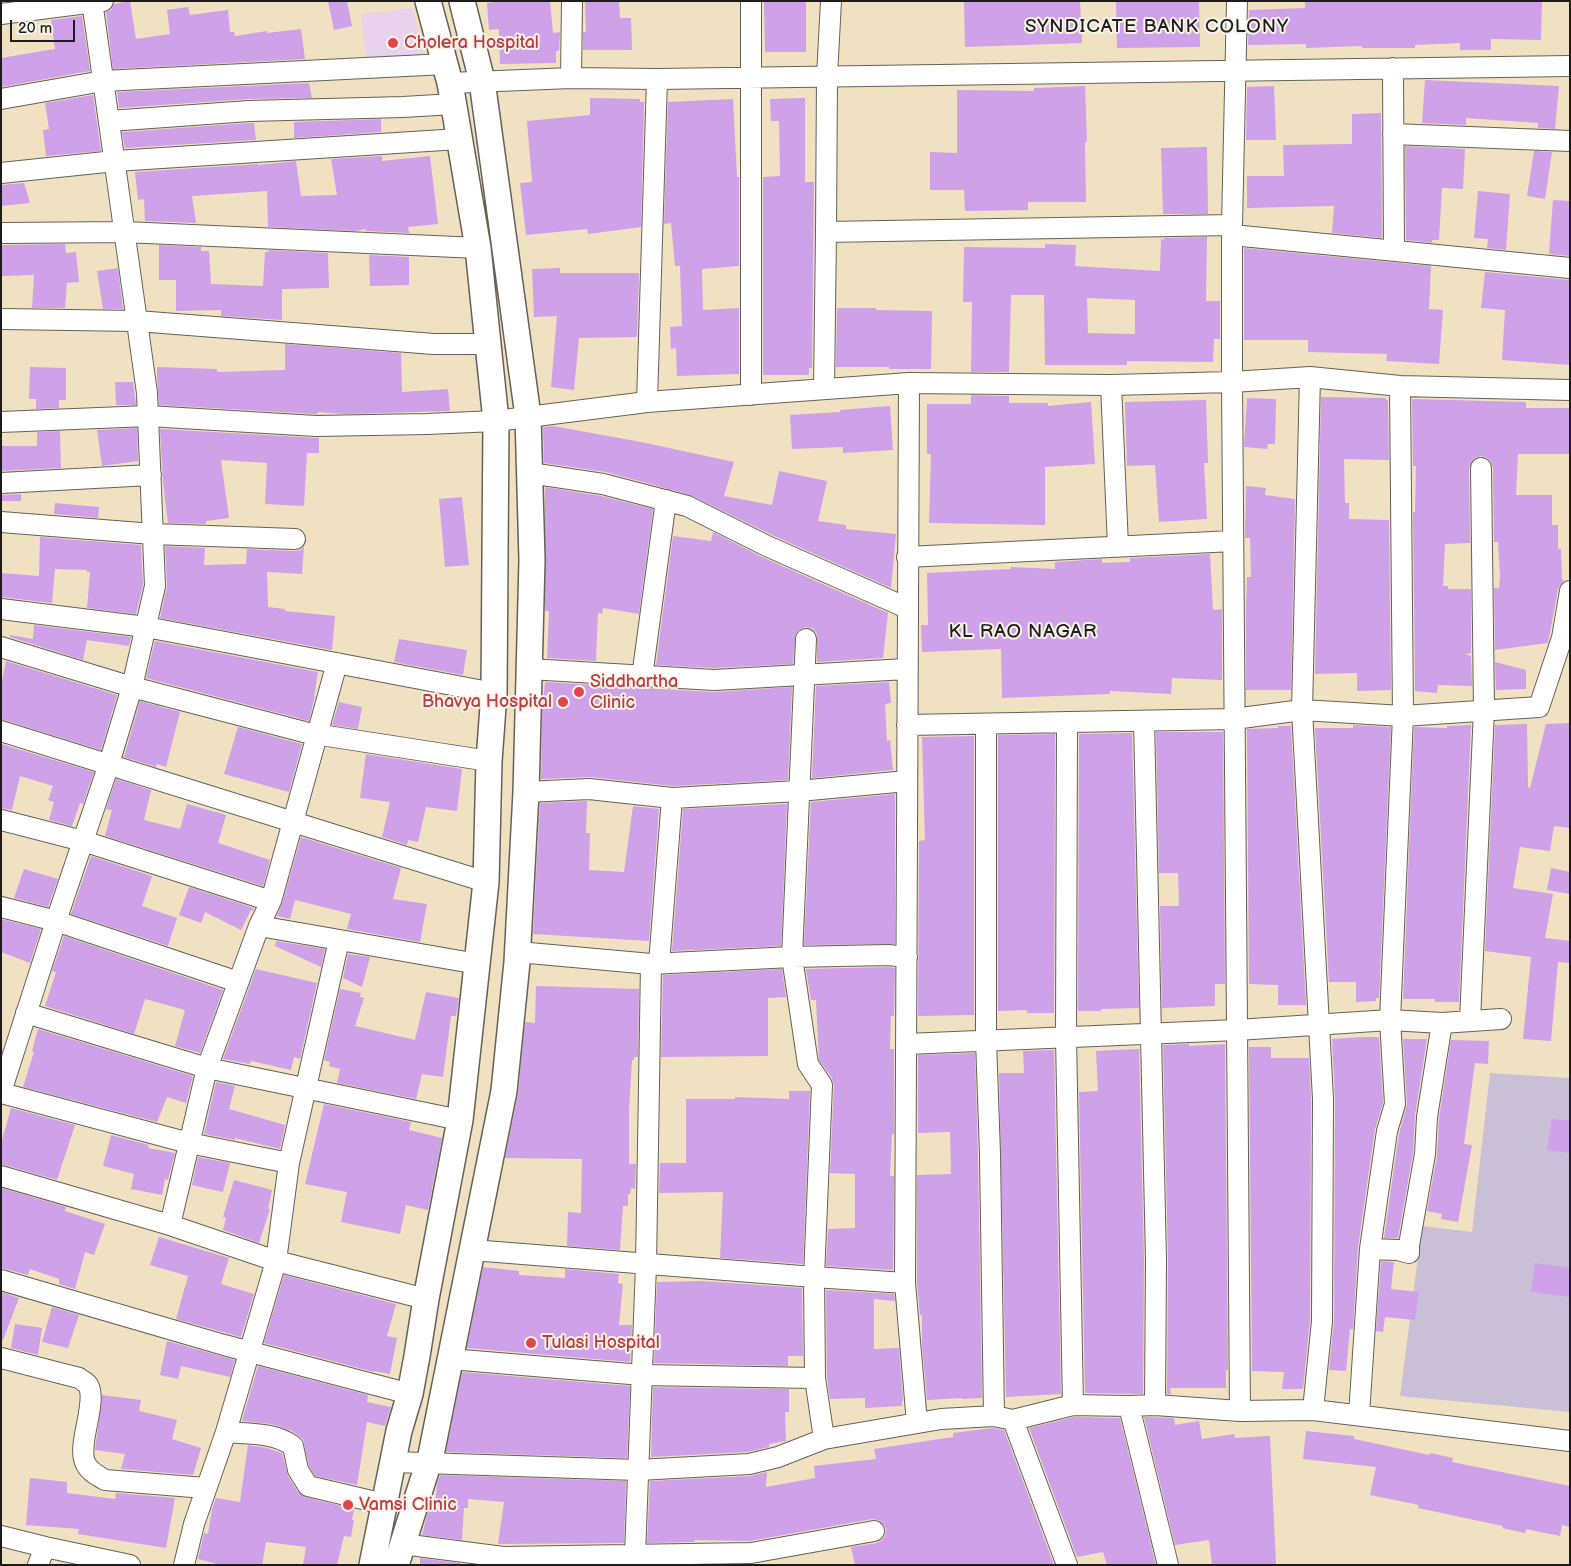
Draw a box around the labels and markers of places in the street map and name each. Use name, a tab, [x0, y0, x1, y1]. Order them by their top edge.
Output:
place label: Cholera Hospital	[404, 32, 539, 54]
marker: Cholera Hospital	[386, 36, 400, 50]
place label: Siddhartha Clinic	[590, 671, 678, 714]
marker: Siddhartha Clinic	[572, 685, 586, 699]
place label: Bhavya Hospital	[422, 691, 552, 713]
marker: Bhavya Hospital	[556, 695, 570, 709]
place label: Tulasi Hospital	[542, 1332, 660, 1354]
marker: Tulasi Hospital	[524, 1336, 538, 1350]
place label: Vamsi Clinic	[359, 1494, 457, 1516]
marker: Vamsi Clinic	[341, 1498, 355, 1512]

